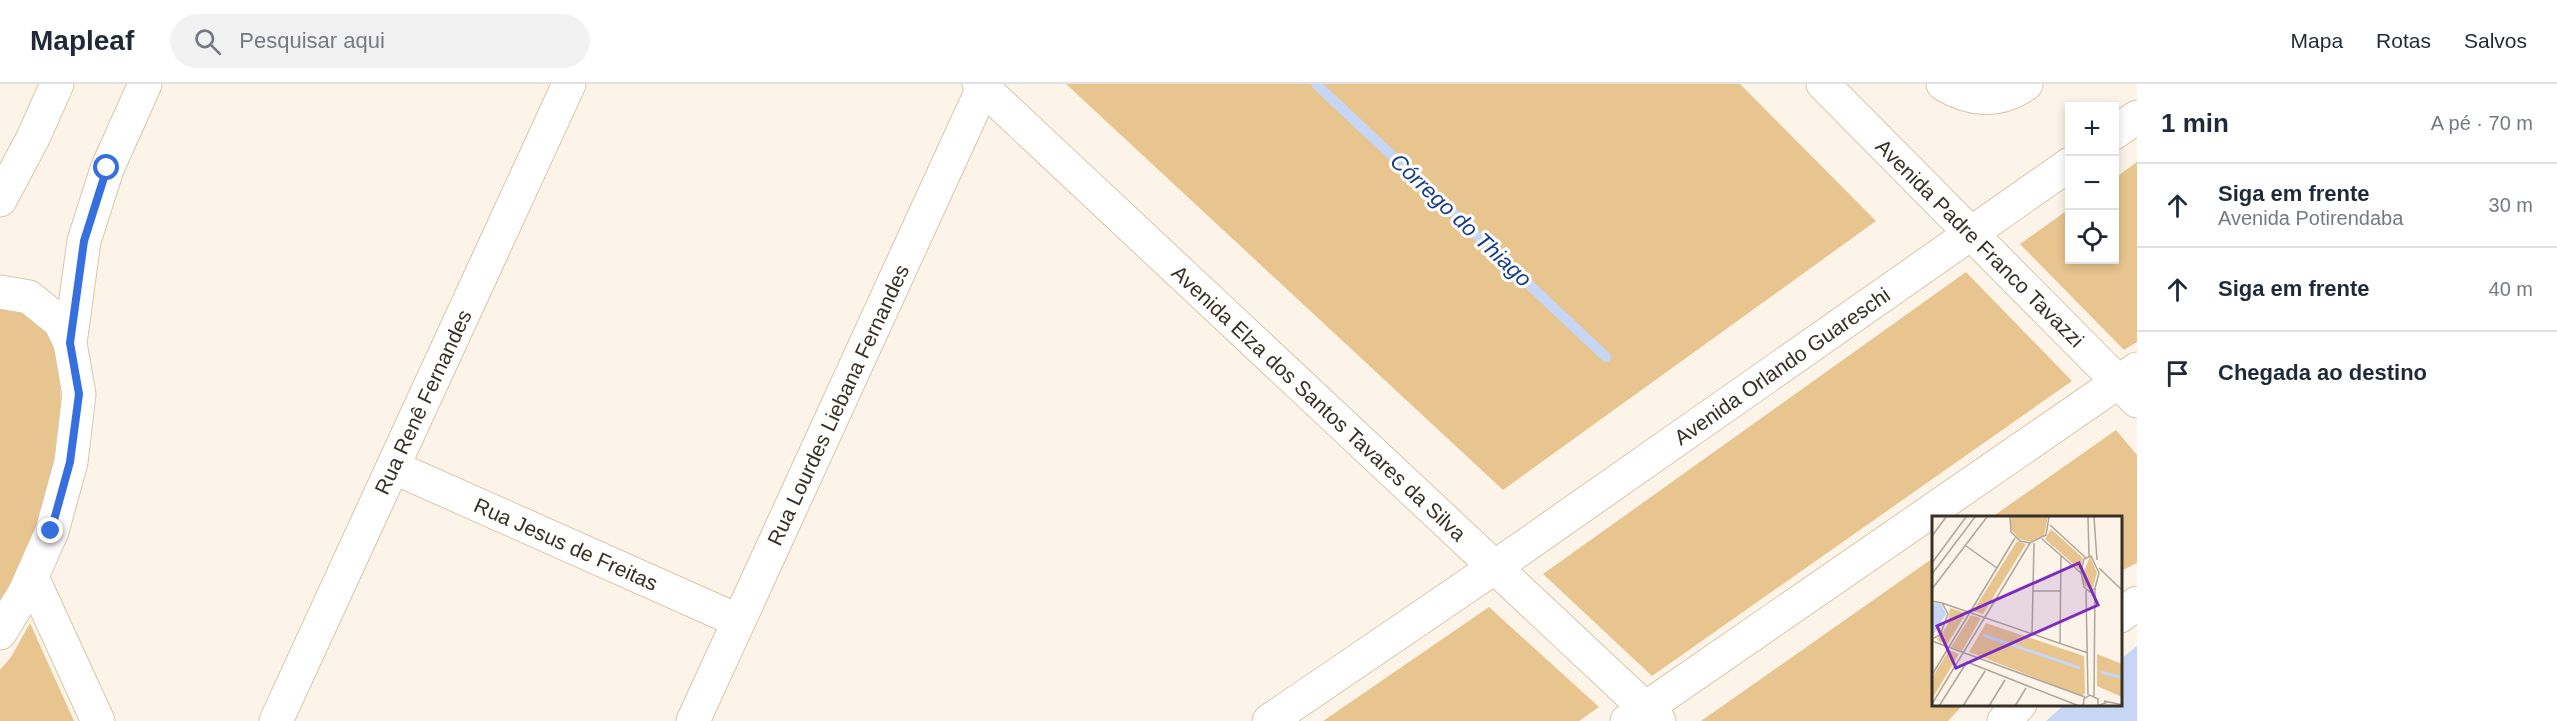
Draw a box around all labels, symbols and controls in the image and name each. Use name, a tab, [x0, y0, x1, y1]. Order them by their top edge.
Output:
search box	[170, 14, 590, 68]
text: Mapleaf	[30, 25, 134, 56]
icon: search	[191, 25, 224, 58]
text: Pesquisar aqui	[239, 28, 385, 53]
text: Mapa	[2291, 29, 2343, 52]
text: Rotas	[2376, 29, 2431, 52]
text: Salvos	[2464, 29, 2527, 52]
map controls	[2065, 102, 2119, 264]
button: +	[2065, 102, 2119, 156]
text: 1 min	[2161, 108, 2229, 138]
text: A pé · 70 m	[2431, 112, 2533, 134]
street label: Avenida Padre Franco Tavazzi	[1871, 134, 2089, 352]
water label: Córrego do Thiago	[1385, 148, 1537, 292]
route start	[93, 154, 119, 180]
button: −	[2065, 156, 2119, 210]
text: Siga em frente	[2218, 181, 2370, 206]
icon: ahead	[2161, 189, 2194, 222]
text: 30 m	[2489, 194, 2533, 216]
text: Avenida Potirendaba	[2218, 207, 2403, 229]
button: locate	[2065, 210, 2119, 264]
street label: Rua Lourdes Liebana Fernandes	[763, 261, 913, 549]
street label: Avenida Elza dos Santos Tavares da Silva	[1168, 261, 1471, 546]
icon: ahead	[2161, 273, 2194, 306]
text: Siga em frente	[2218, 276, 2370, 301]
text: 40 m	[2489, 278, 2533, 300]
street label: Avenida Orlando Guareschi	[1670, 283, 1894, 449]
street label: Rua Renê Fernandes	[370, 306, 476, 498]
icon: arrive	[2161, 357, 2194, 390]
text: Chegada ao destino	[2218, 360, 2427, 385]
street label: Rua Jesus de Freitas	[471, 493, 661, 595]
inset map	[1932, 516, 2122, 706]
route end	[37, 517, 63, 543]

